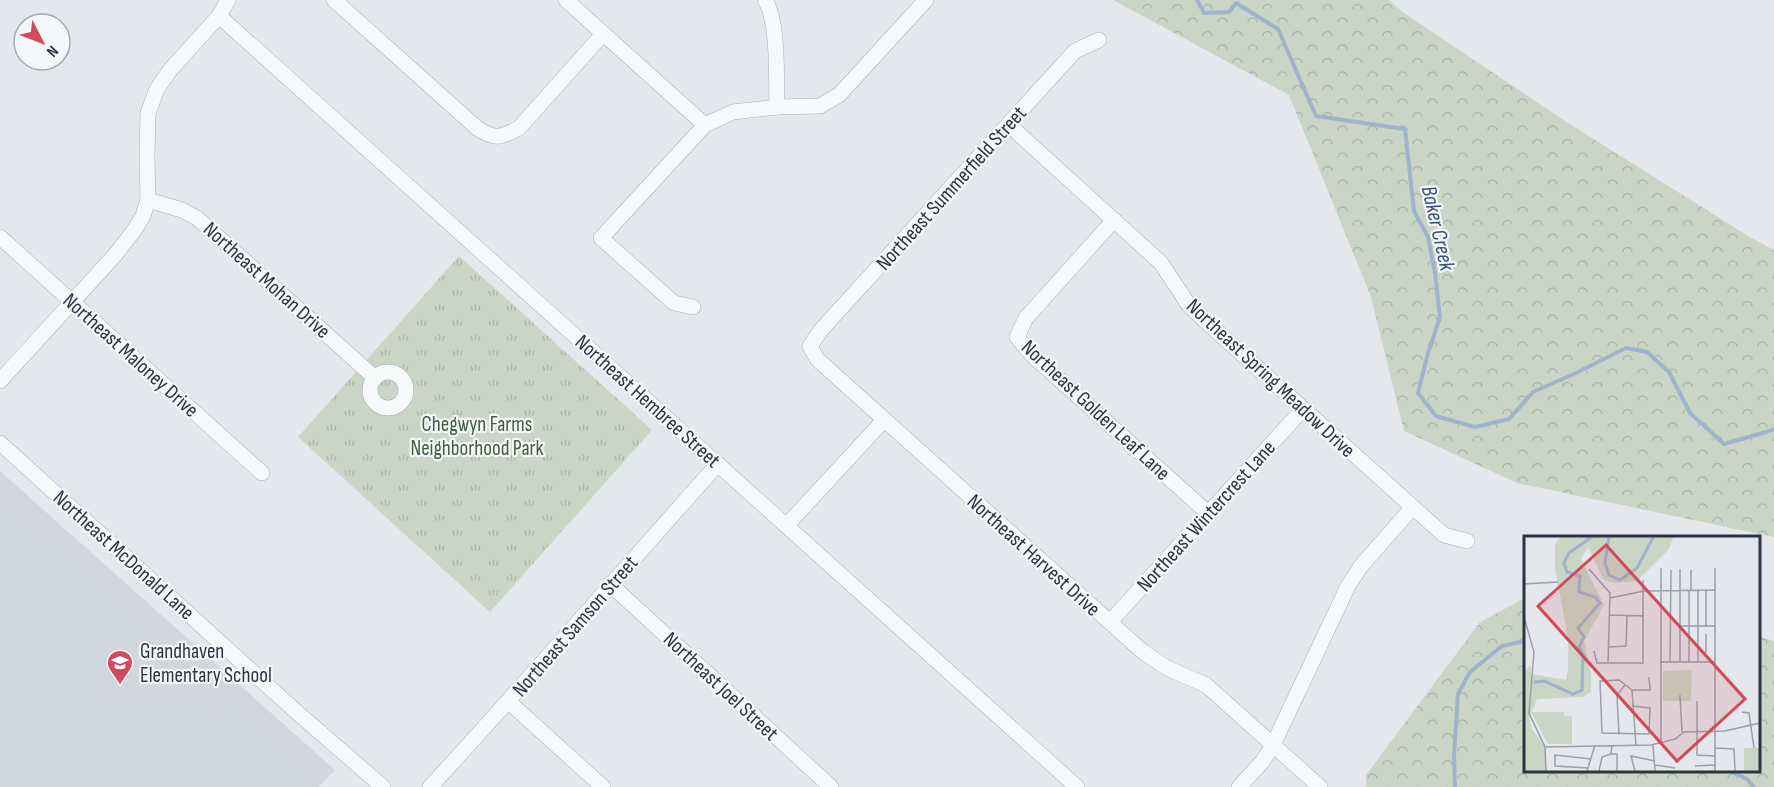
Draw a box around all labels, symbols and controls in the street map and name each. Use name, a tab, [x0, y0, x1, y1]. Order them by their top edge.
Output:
north arrow	[12, 12, 72, 72]
text: N	[42, 42, 62, 61]
street label: Northeast Summerfield Street	[871, 101, 1032, 276]
water label: Baker Creek	[1415, 183, 1461, 274]
street label: Northeast Mohan Drive	[198, 217, 335, 344]
street label: Northeast Maloney Drive	[58, 288, 203, 423]
street label: Northeast Spring Meadow Drive	[1181, 294, 1360, 463]
street label: Northeast Hembree Street	[570, 330, 725, 473]
street label: Northeast Golden Leaf Lane	[1016, 335, 1175, 486]
park label: Chegwyn Farms Neighborhood Park	[410, 412, 544, 461]
street label: Northeast Wintercrest Lane	[1132, 436, 1281, 597]
street label: Northeast McDonald Lane	[48, 485, 199, 625]
street label: Northeast Harvest Drive	[962, 489, 1105, 622]
inset map	[1524, 536, 1759, 772]
street label: Northeast Samson Street	[507, 551, 643, 702]
street label: Northeast Joel Street	[658, 627, 783, 746]
place label: Grandhaven Elementary School	[140, 639, 272, 688]
school or university icon: Grandhaven Elementary School	[105, 648, 135, 686]

